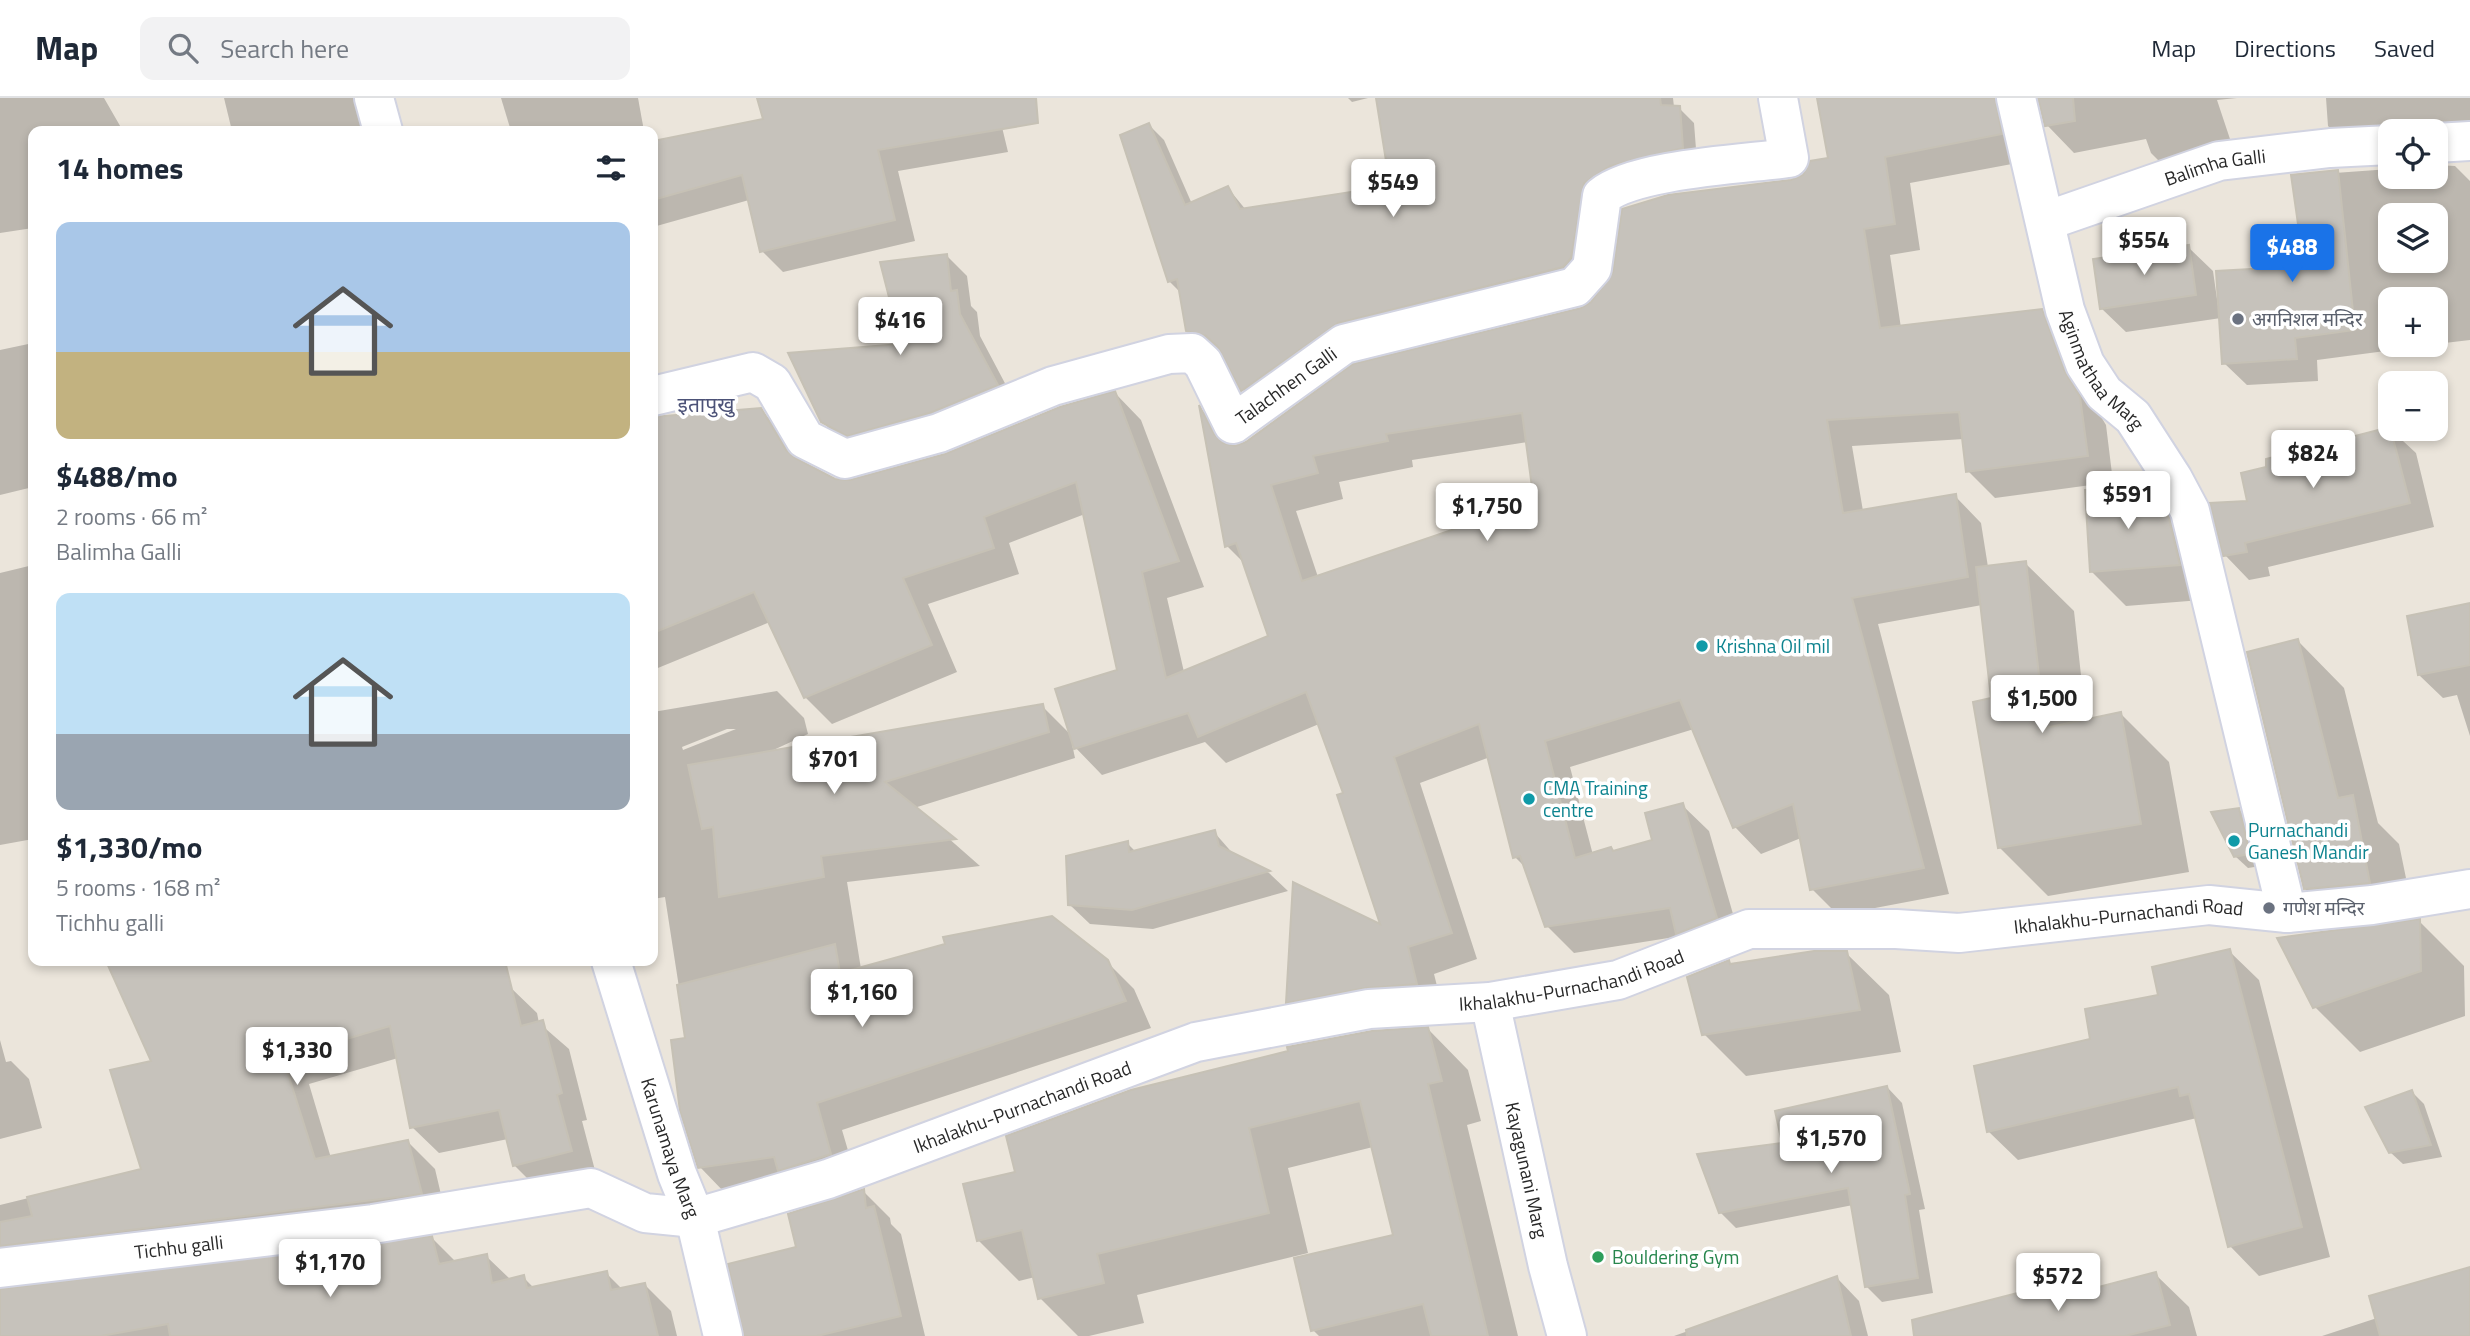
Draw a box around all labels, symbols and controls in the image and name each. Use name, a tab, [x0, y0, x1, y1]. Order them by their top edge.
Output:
search box	[140, 17, 630, 80]
text: Map	[35, 23, 98, 73]
icon: search	[164, 29, 202, 67]
text: Search here	[220, 29, 349, 68]
text: Map	[2151, 30, 2196, 66]
text: Directions	[2234, 30, 2336, 66]
text: Saved	[2374, 30, 2435, 66]
map controls	[2378, 119, 2448, 441]
button: locate	[2378, 119, 2448, 189]
street label: Balimha Galli	[2160, 141, 2267, 193]
text: 14 homes	[56, 145, 183, 191]
icon: filters	[592, 149, 630, 187]
pin: $549	[1352, 159, 1434, 219]
text: $549	[1367, 164, 1419, 199]
button: layers	[2378, 203, 2448, 273]
pin: $554	[2103, 218, 2185, 277]
text: $554	[2118, 222, 2170, 257]
pin: $488	[2251, 225, 2333, 284]
text: $488	[2266, 229, 2318, 264]
icon: home	[280, 268, 406, 394]
button: +	[2378, 287, 2448, 357]
pin: $416	[859, 298, 941, 357]
text: $416	[874, 302, 926, 337]
place label: अगनिशल मन्दिर	[2252, 304, 2364, 333]
street label: Aginmathaa Marg	[2052, 305, 2153, 436]
marker: अगनिशल मन्दिर	[2230, 311, 2246, 327]
street label: Talachhen Galli	[1229, 339, 1342, 432]
button: −	[2378, 371, 2448, 441]
district label: इतापुखु	[678, 388, 735, 420]
pin: $824	[2272, 430, 2354, 490]
text: $824	[2287, 435, 2339, 470]
text: $488/mo	[56, 453, 178, 499]
pin: $591	[2087, 472, 2169, 531]
text: $591	[2102, 476, 2154, 511]
pin: $1,750	[1430, 484, 1544, 543]
text: $1,750	[1452, 488, 1522, 523]
text: 2 rooms · 66 m²	[56, 499, 207, 534]
text: Balimha Galli	[56, 534, 182, 569]
place label: Krishna Oil mil	[1716, 631, 1830, 660]
marker: Krishna Oil mil	[1694, 638, 1710, 654]
icon: home	[280, 639, 406, 765]
pin: $1,500	[1985, 676, 2099, 735]
text: $1,500	[2007, 680, 2077, 715]
pin: $701	[793, 736, 875, 796]
text: $701	[808, 741, 860, 776]
place label: CMA Training centre	[1543, 773, 1648, 824]
marker: CMA Training centre	[1521, 791, 1537, 807]
place label: Purnachandi Ganesh Mandir	[2248, 815, 2369, 866]
text: $1,330/mo	[56, 824, 202, 870]
marker: Purnachandi Ganesh Mandir	[2226, 833, 2242, 849]
text: 5 rooms · 168 m²	[56, 870, 220, 905]
street label: Ikhalakhu-Purnachandi Road	[2012, 890, 2245, 941]
place label: गणेश मन्दिर	[2283, 893, 2366, 922]
marker: गणेश मन्दिर	[2261, 900, 2277, 916]
text: Tichhu galli	[56, 905, 164, 940]
street label: Ikhalakhu-Purnachandi Road	[1458, 941, 1688, 1018]
pin: $1,160	[805, 970, 919, 1029]
text: $1,160	[827, 974, 897, 1009]
pin: $1,330	[240, 1028, 354, 1087]
text: $1,330	[262, 1032, 332, 1067]
street label: Ikhalakhu-Purnachandi Road	[909, 1052, 1135, 1160]
street label: Karunamaya Marg	[634, 1074, 708, 1222]
street label: Kayagunani Marg	[1498, 1099, 1556, 1241]
pin: $1,570	[1774, 1116, 1888, 1175]
text: $1,570	[1796, 1120, 1866, 1155]
street label: Tichhu galli	[133, 1227, 225, 1266]
pin: $1,170	[273, 1240, 387, 1299]
place label: Bouldering Gym	[1612, 1242, 1739, 1271]
text: $1,170	[295, 1244, 365, 1279]
marker: Bouldering Gym	[1590, 1249, 1606, 1265]
pin: $572	[2017, 1254, 2099, 1313]
text: $572	[2032, 1258, 2084, 1293]

